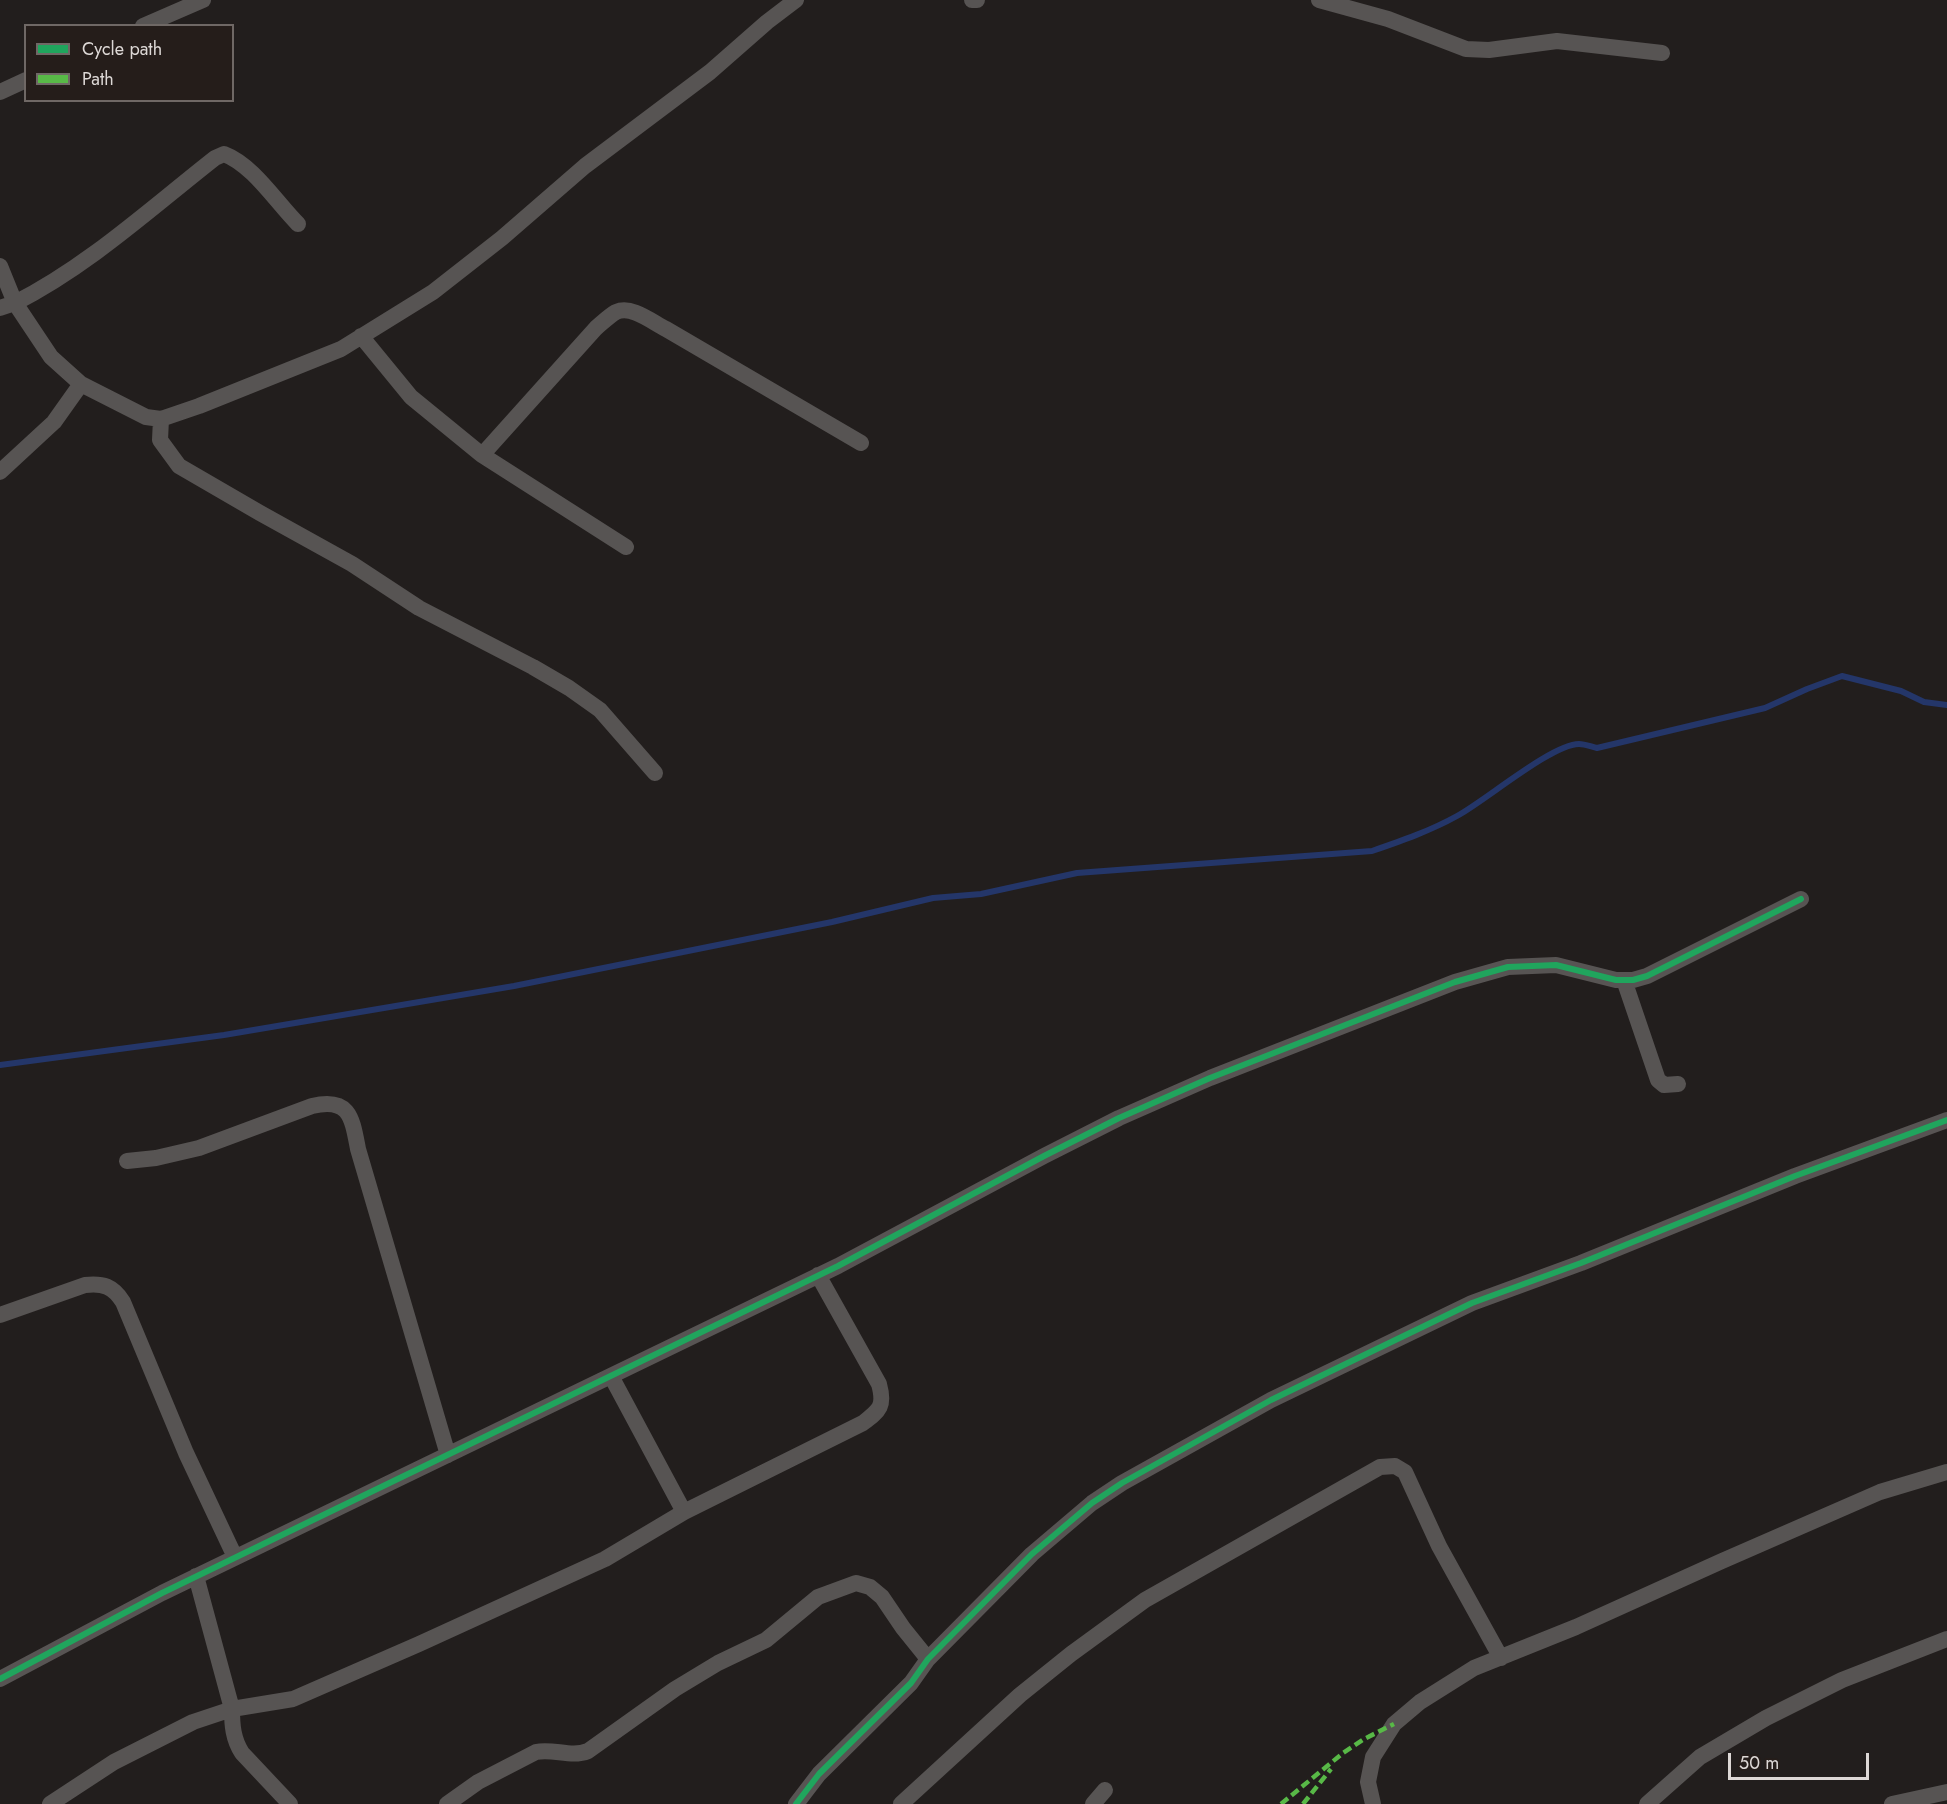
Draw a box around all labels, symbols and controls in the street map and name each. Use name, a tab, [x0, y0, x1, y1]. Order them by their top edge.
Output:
legend	[24, 24, 234, 102]
text: Cycle path	[82, 36, 162, 62]
text: Path	[82, 66, 114, 92]
scale bar	[1731, 1741, 1872, 1779]
text: 50 m	[1739, 1750, 1779, 1776]

